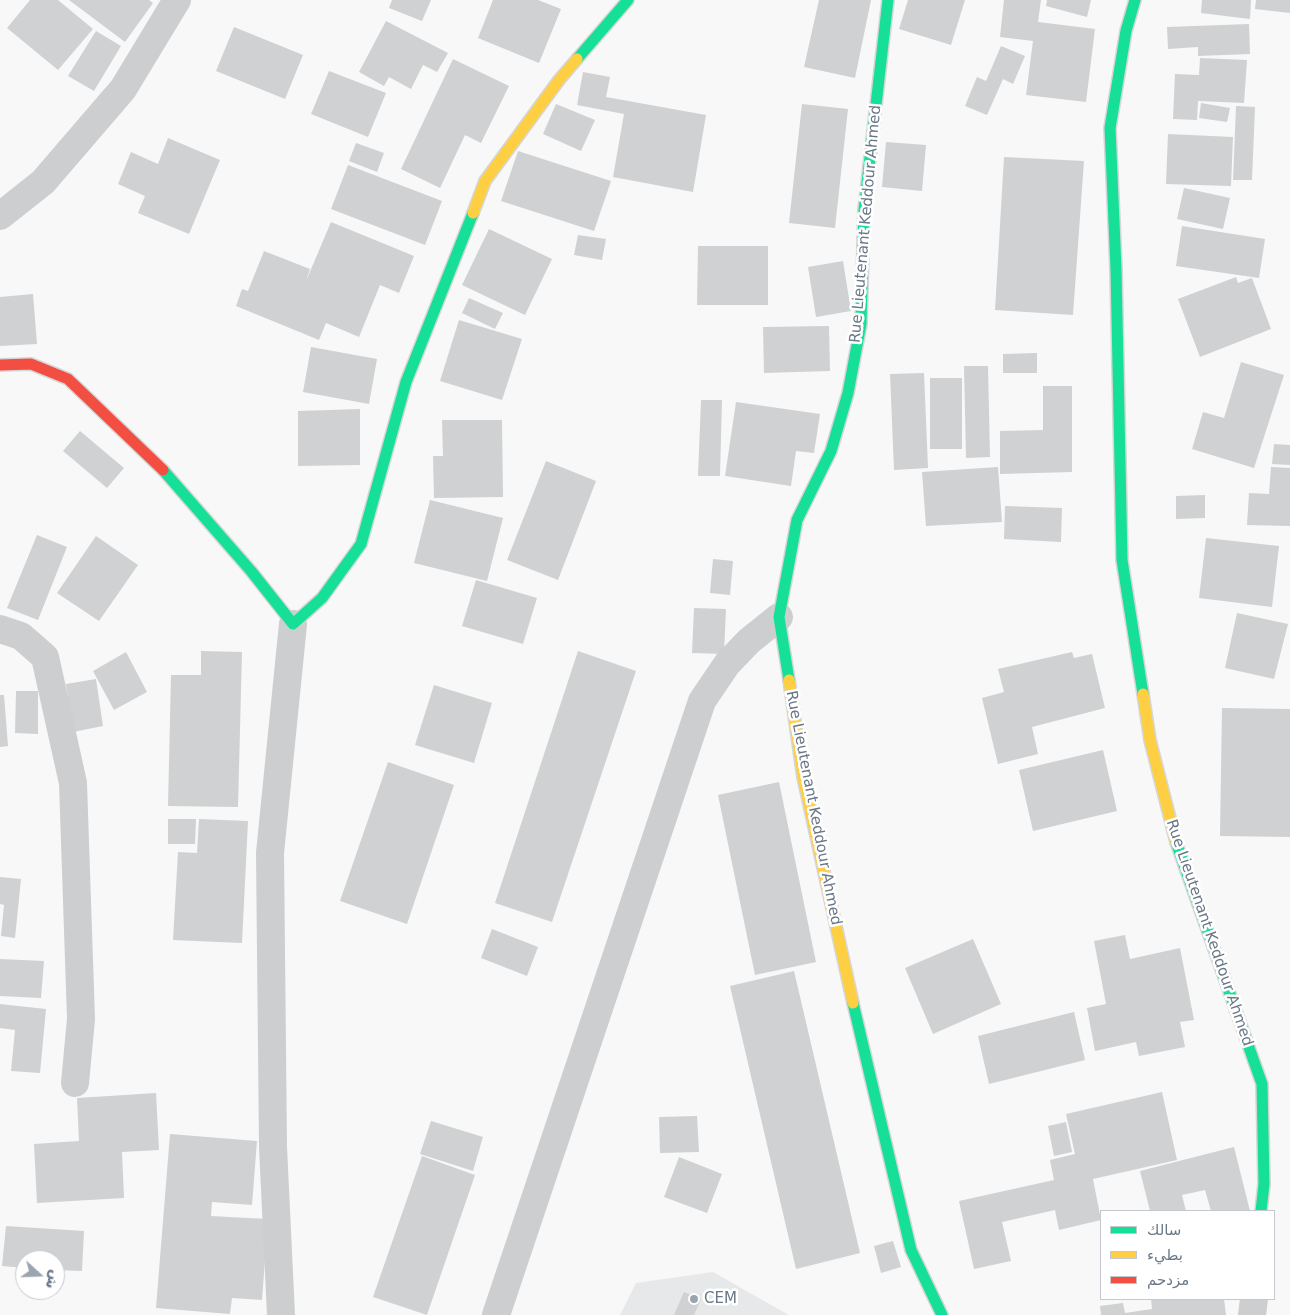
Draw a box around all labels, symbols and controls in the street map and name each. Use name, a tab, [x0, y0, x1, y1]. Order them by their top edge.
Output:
street label: Rue Lieutenant Keddour Ahmed	[847, 104, 885, 344]
street label: Rue Lieutenant Keddour Ahmed	[781, 689, 845, 927]
street label: Rue Lieutenant Keddour Ahmed	[1162, 817, 1256, 1049]
legend	[1100, 1210, 1275, 1300]
text: سالك	[1147, 1221, 1181, 1239]
text: بطيء	[1147, 1246, 1183, 1264]
north arrow	[15, 1250, 65, 1300]
text: ش	[42, 1268, 64, 1292]
text: مزدحم	[1147, 1271, 1189, 1289]
place label: CEM	[704, 1290, 737, 1308]
marker: CEM	[688, 1293, 700, 1305]

